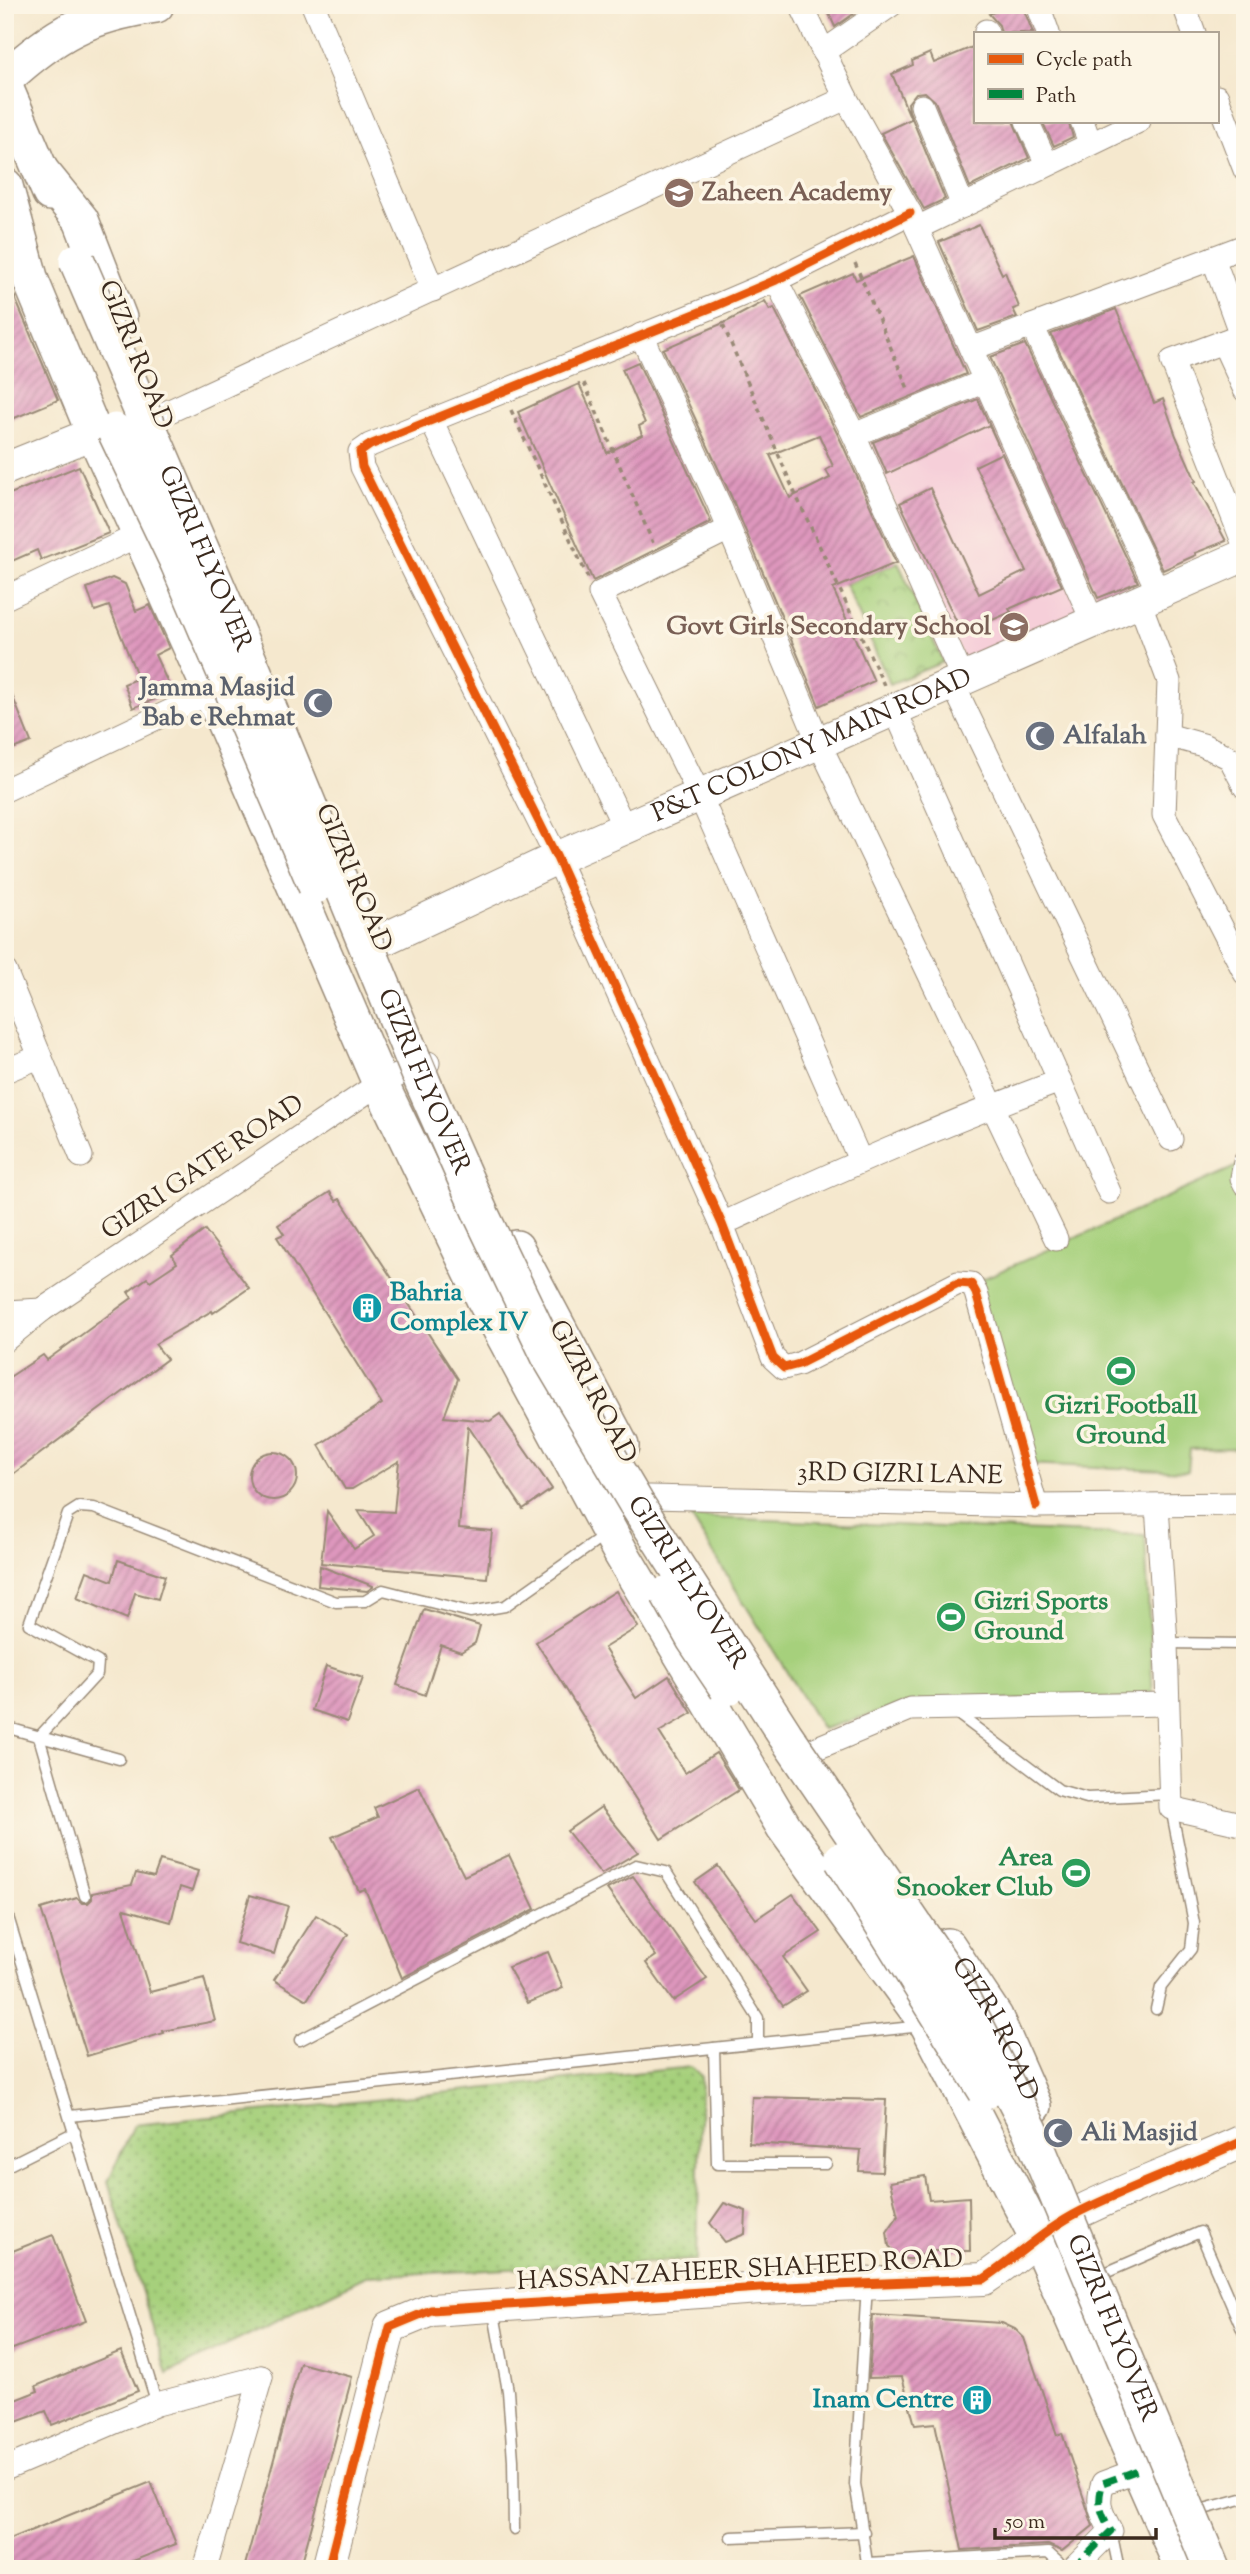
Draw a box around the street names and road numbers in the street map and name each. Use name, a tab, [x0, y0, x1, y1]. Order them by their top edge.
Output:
street label: GIZRI ROAD	[88, 275, 182, 435]
street label: GIZRI FLYOVER	[149, 460, 262, 658]
street label: P&T COLONY MAIN ROAD	[646, 659, 978, 832]
street label: GIZRI ROAD	[305, 798, 401, 958]
street label: GIZRI FLYOVER	[368, 983, 480, 1181]
street label: GIZRI GATE ROAD	[94, 1086, 312, 1250]
street label: GIZRI ROAD	[539, 1314, 645, 1470]
street label: 3RD GIZRI LANE	[797, 1455, 1003, 1495]
street label: GIZRI FLYOVER	[618, 1489, 757, 1677]
street label: GIZRI ROAD	[942, 1950, 1048, 2107]
street label: GIZRI FLYOVER	[1057, 2229, 1167, 2427]
street label: HASSAN ZAHEER SHAHEED ROAD	[516, 2241, 964, 2301]

